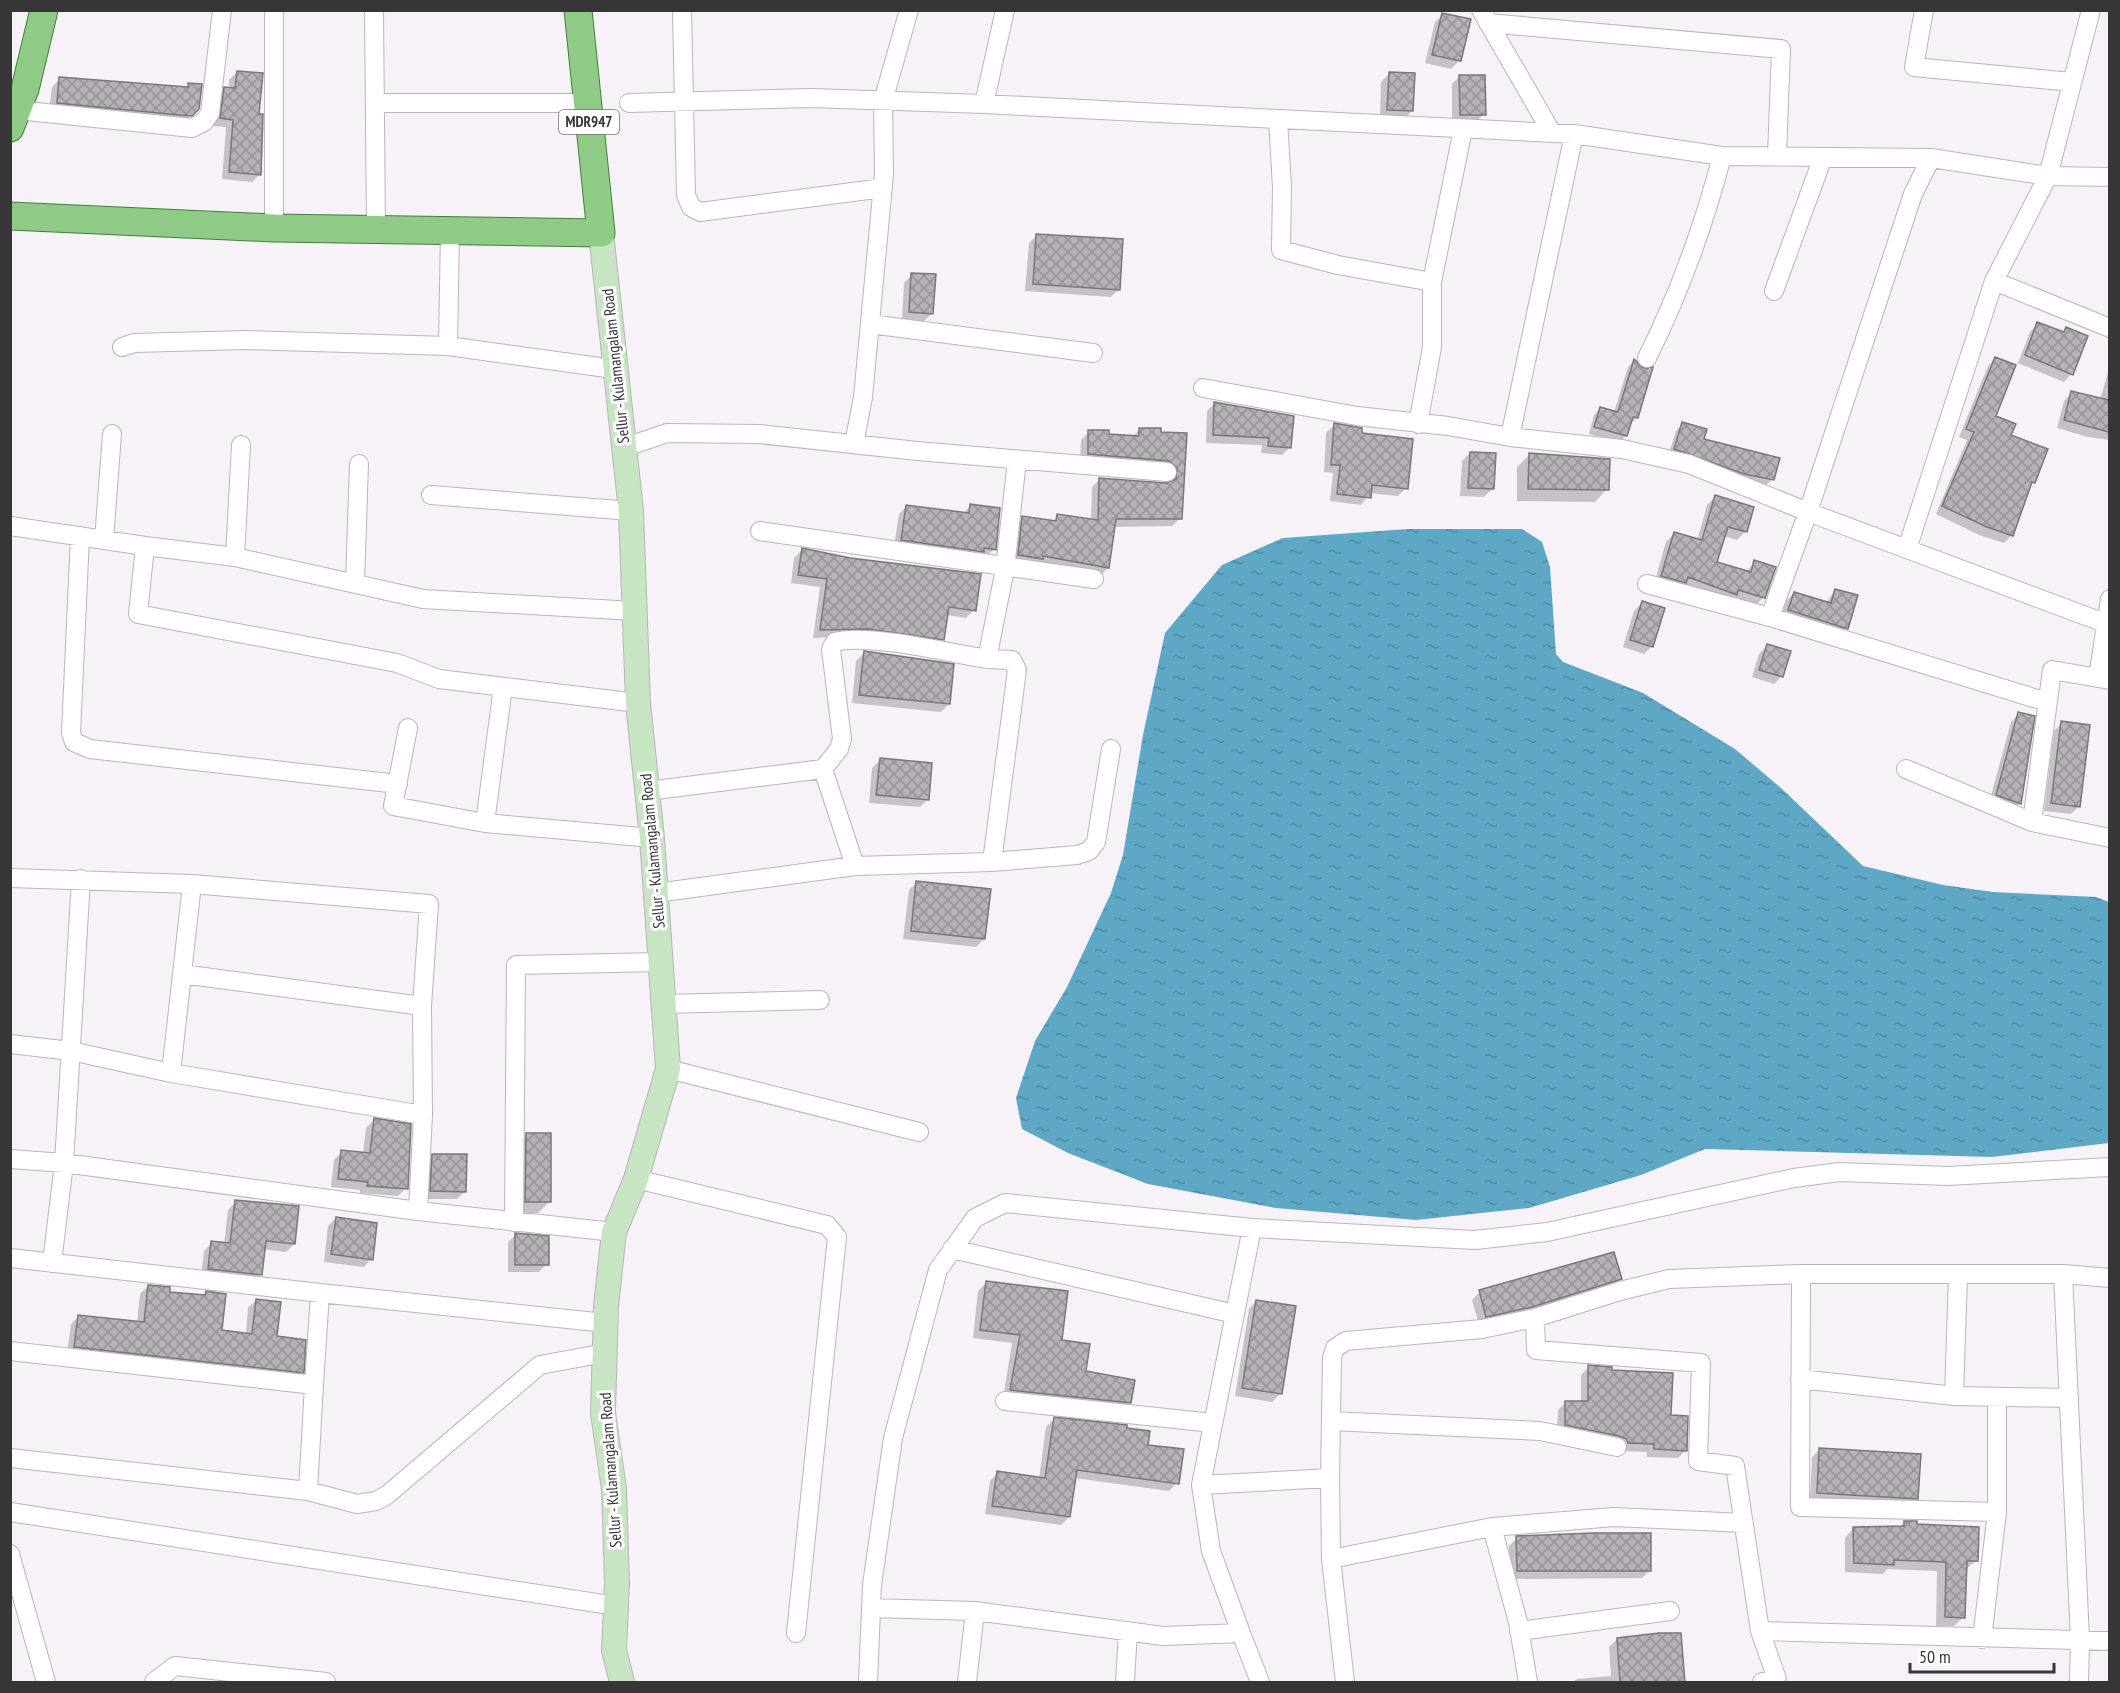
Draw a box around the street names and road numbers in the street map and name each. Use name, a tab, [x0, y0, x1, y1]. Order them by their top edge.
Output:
road number: MDR947	[559, 110, 619, 134]
street label: Sellur - Kulamangalam Road	[597, 288, 633, 444]
street label: Sellur - Kulamangalam Road	[635, 773, 669, 929]
street label: Sellur - Kulamangalam Road	[595, 1392, 625, 1548]

